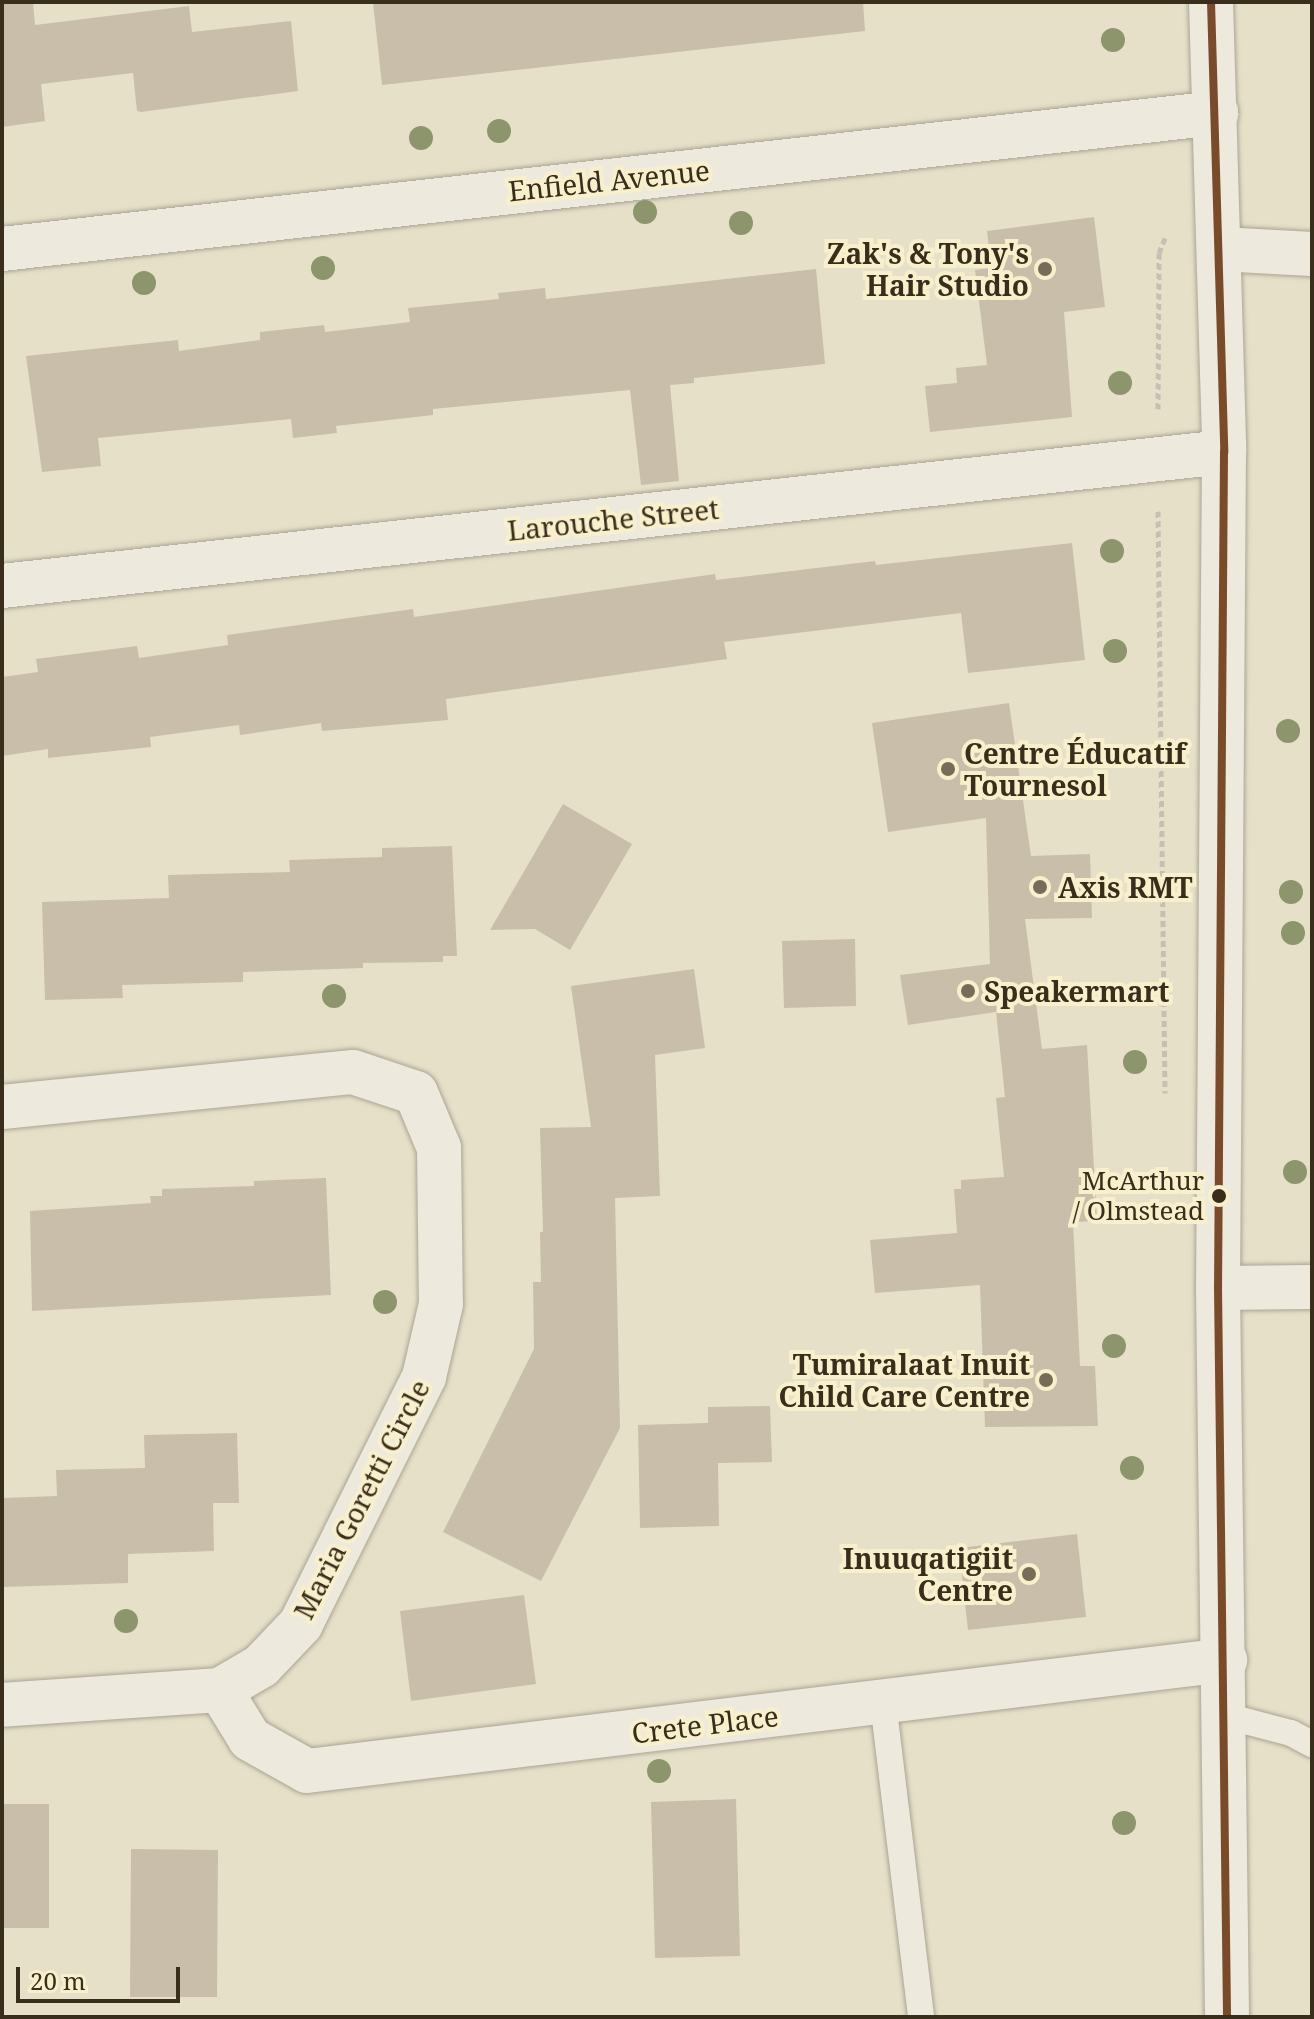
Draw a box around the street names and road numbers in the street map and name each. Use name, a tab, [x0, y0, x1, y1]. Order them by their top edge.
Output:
street label: Enfield Avenue	[507, 153, 711, 207]
street label: Larouche Street	[506, 491, 720, 547]
street label: Maria Goretti Circle	[286, 1374, 436, 1624]
street label: Crete Place	[630, 1698, 780, 1750]

